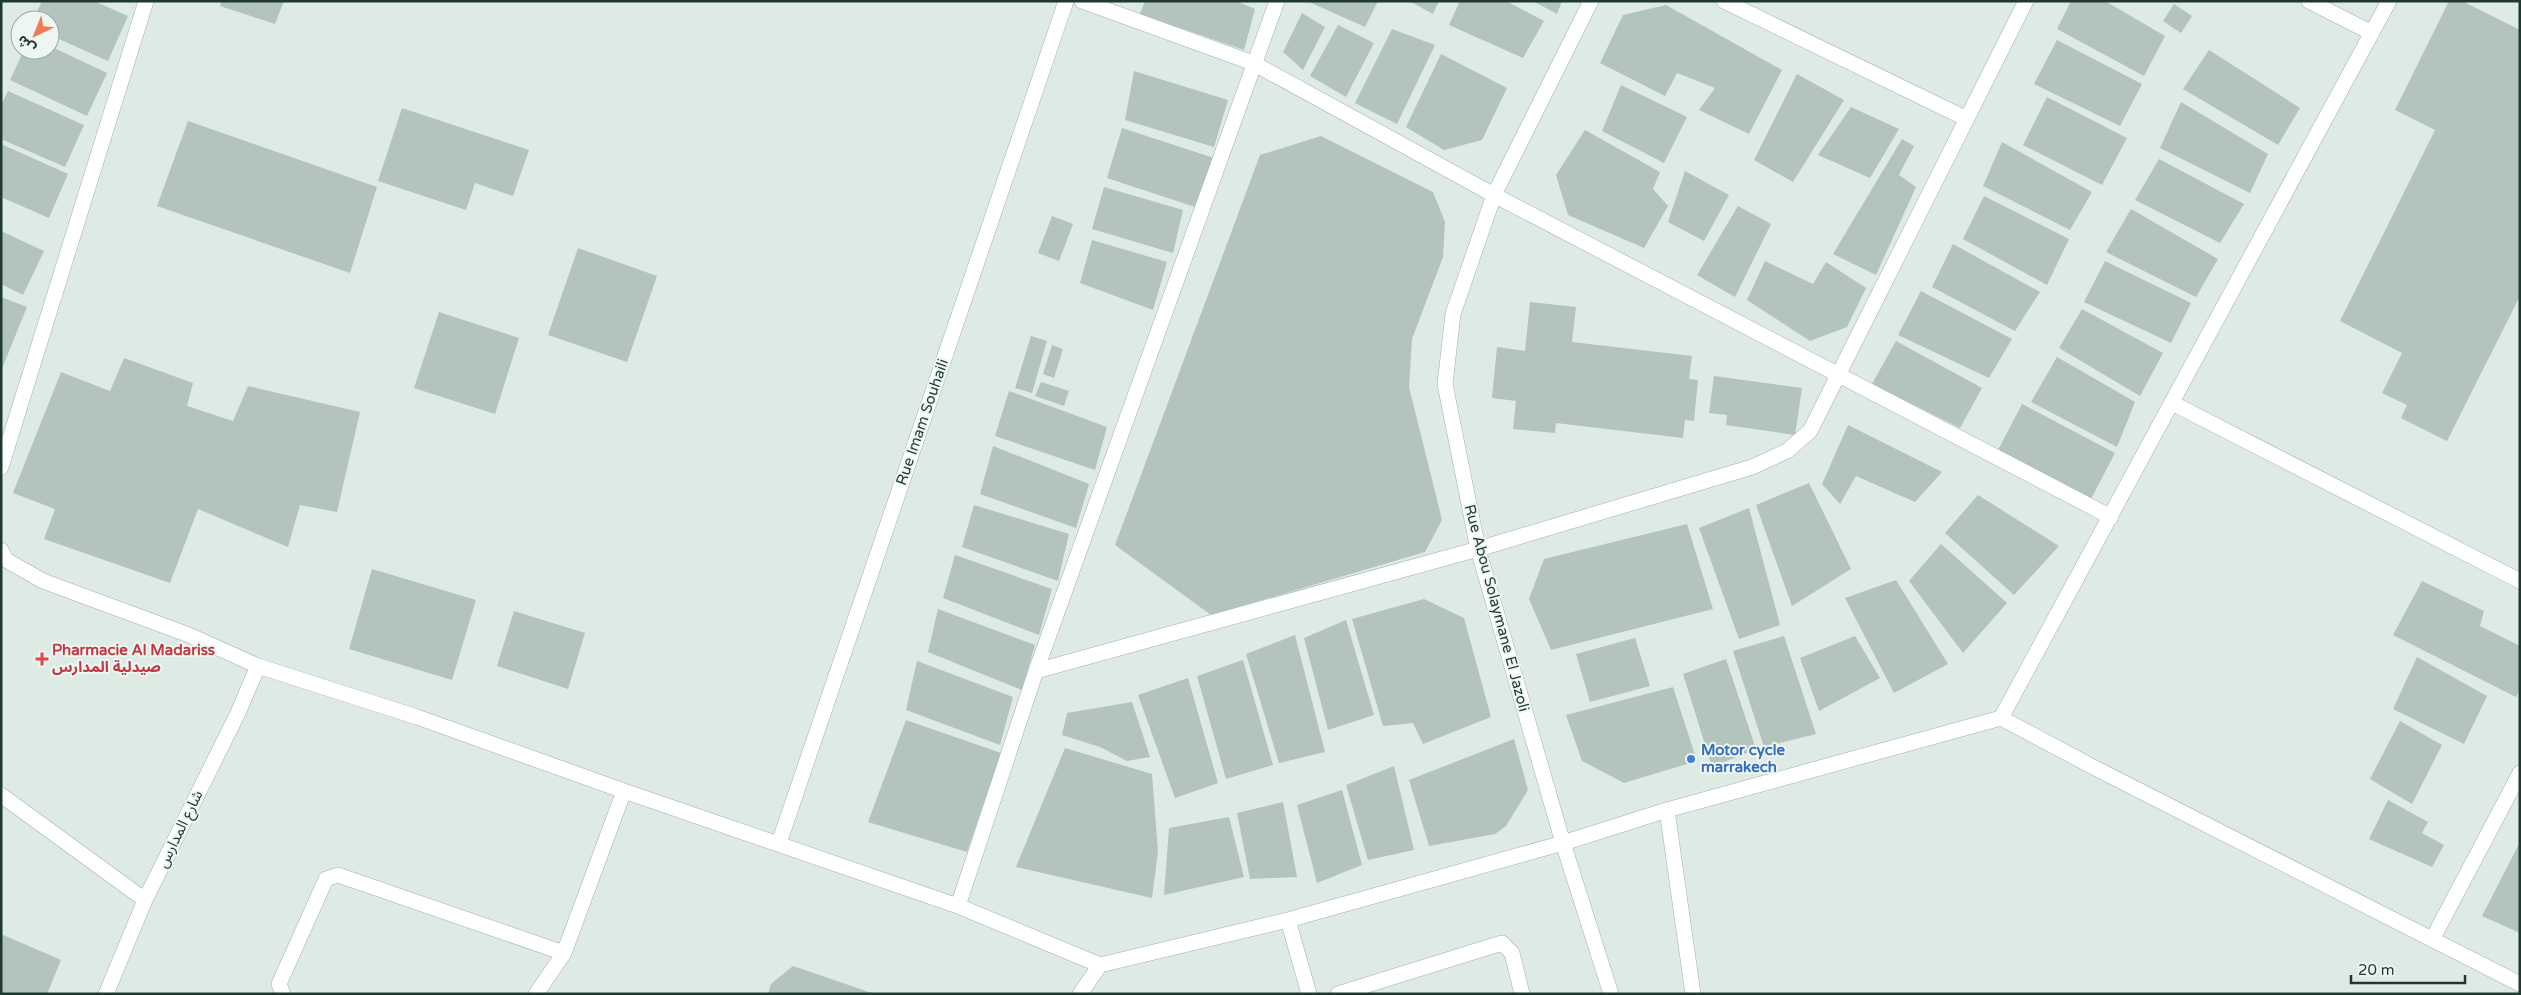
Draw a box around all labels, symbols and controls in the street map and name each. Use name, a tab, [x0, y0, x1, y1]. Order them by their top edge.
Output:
north arrow	[10, 10, 60, 60]
text: ش	[14, 31, 39, 57]
street label: Rue Imam Souhaili	[892, 356, 952, 488]
street label: Rue Abou Solaymane El Jazoli	[1461, 502, 1533, 714]
place label: Pharmacie Al Madariss صيدلية المدارس	[52, 641, 215, 676]
marker: Pharmacie Al Madariss صيدلية المدارس	[36, 653, 48, 665]
place label: Motor cycle marrakech	[1701, 741, 1785, 776]
marker: Motor cycle marrakech	[1685, 753, 1697, 765]
street label: شارع المدارس	[153, 787, 209, 872]
scale bar	[2351, 952, 2465, 984]
text: 20 m	[2358, 961, 2395, 979]

